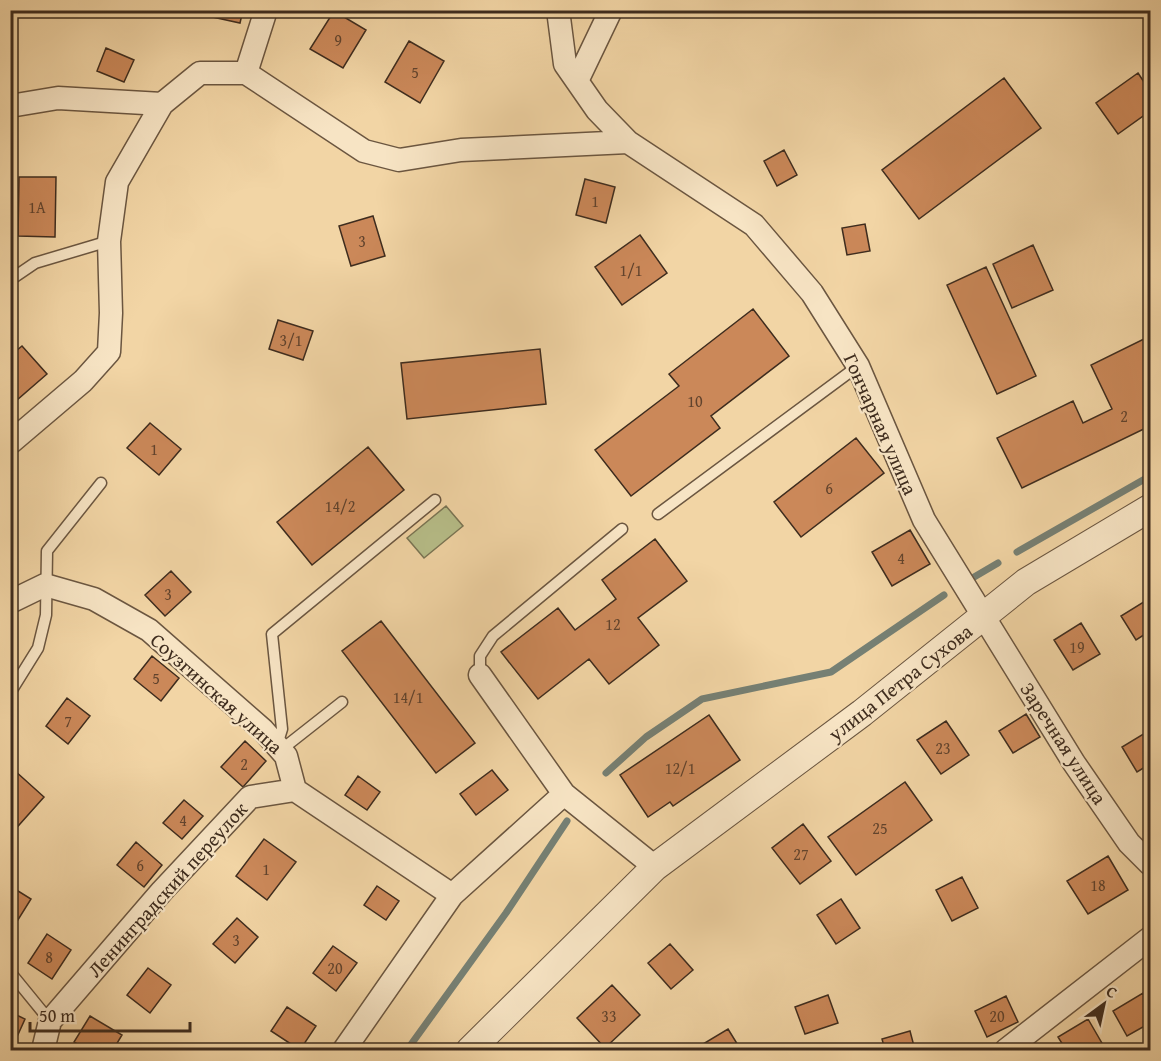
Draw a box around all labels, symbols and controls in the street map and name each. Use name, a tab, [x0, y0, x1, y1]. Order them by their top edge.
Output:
house number: 9	[334, 28, 342, 52]
house number: 5	[411, 60, 419, 84]
house number: 1	[591, 189, 599, 213]
house number: 1А	[28, 195, 46, 219]
house number: 3	[358, 229, 366, 253]
house number: 1/1	[620, 258, 642, 282]
house number: 3/1	[280, 328, 302, 352]
street label: Гончарная улица	[837, 349, 925, 500]
house number: 10	[687, 389, 703, 413]
house number: 2	[1120, 404, 1128, 428]
house number: 1	[150, 437, 158, 461]
house number: 6	[825, 476, 833, 500]
house number: 14/2	[325, 494, 355, 518]
house number: 4	[897, 546, 905, 570]
house number: 3	[164, 582, 172, 606]
house number: 12	[605, 612, 621, 636]
street label: улица Петра Сухова	[821, 616, 979, 748]
street label: Соузгинская улица	[144, 626, 290, 761]
house number: 19	[1069, 635, 1085, 659]
house number: 5	[152, 666, 160, 690]
street label: Заречная улица	[1014, 676, 1115, 810]
house number: 14/1	[393, 685, 423, 709]
house number: 7	[64, 709, 72, 733]
house number: 23	[935, 736, 951, 760]
house number: 2	[240, 752, 248, 776]
house number: 12/1	[665, 756, 695, 780]
street label: Ленинградский переулок	[80, 795, 254, 983]
house number: 4	[179, 808, 187, 832]
house number: 25	[872, 816, 888, 840]
house number: 27	[793, 842, 809, 866]
house number: 6	[136, 853, 144, 877]
house number: 1	[262, 857, 270, 881]
house number: 18	[1090, 873, 1106, 897]
house number: 3	[232, 928, 240, 952]
house number: 8	[45, 945, 53, 969]
house number: 20	[327, 956, 343, 980]
north arrow	[1074, 974, 1134, 1034]
text: С	[1102, 979, 1122, 1004]
scale bar	[30, 995, 190, 1033]
text: 50 m	[39, 1002, 75, 1029]
house number: 33	[601, 1004, 617, 1028]
house number: 20	[989, 1004, 1005, 1028]

